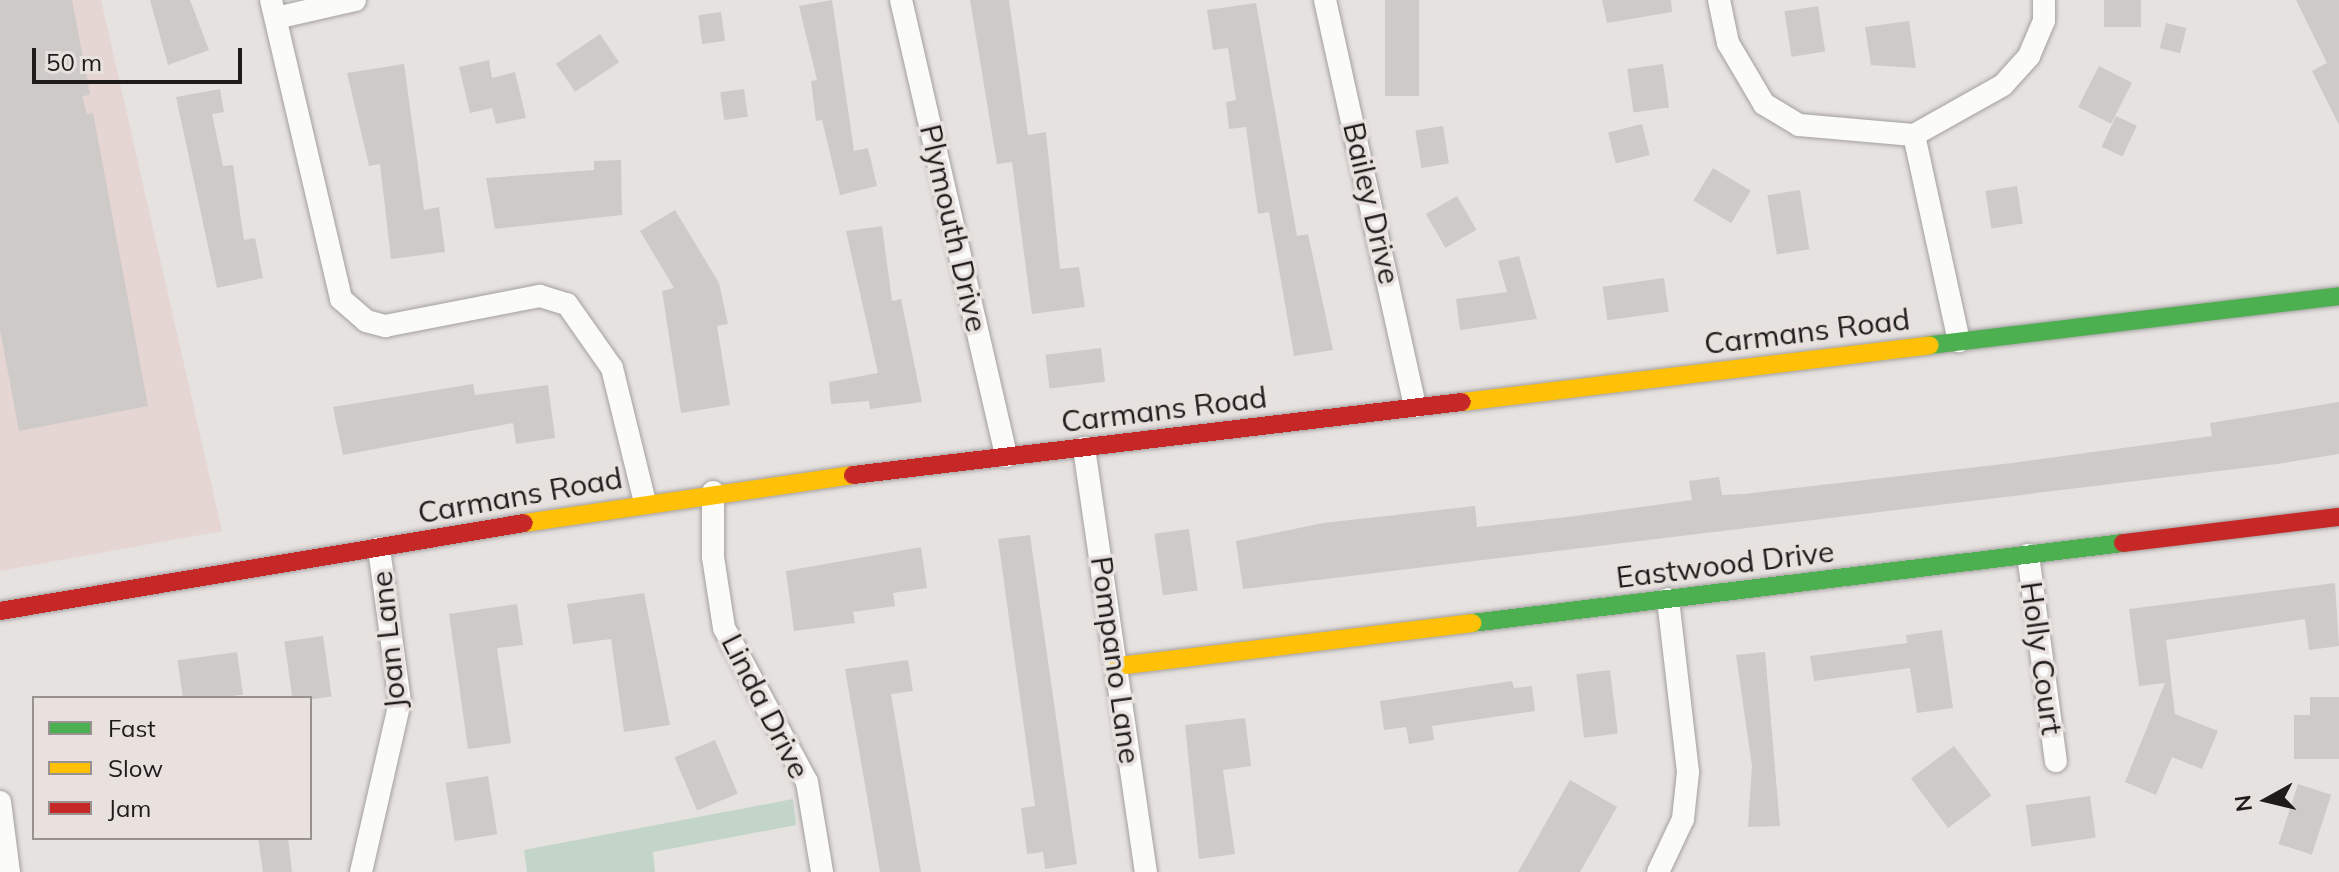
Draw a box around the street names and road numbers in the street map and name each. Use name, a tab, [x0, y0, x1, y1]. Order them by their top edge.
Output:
street label: Bailey Drive	[1336, 119, 1408, 287]
street label: Plymouth Drive	[913, 121, 995, 335]
street label: Carmans Road	[1702, 301, 1912, 361]
street label: Carmans Road	[1059, 379, 1269, 439]
street label: Carmans Road	[415, 459, 625, 531]
street label: Eastwood Drive	[1614, 533, 1836, 595]
street label: Pompano Lane	[1084, 554, 1148, 766]
street label: Joan Lane	[363, 569, 413, 711]
street label: Holly Court	[2013, 579, 2071, 737]
street label: Linda Drive	[714, 628, 818, 784]

